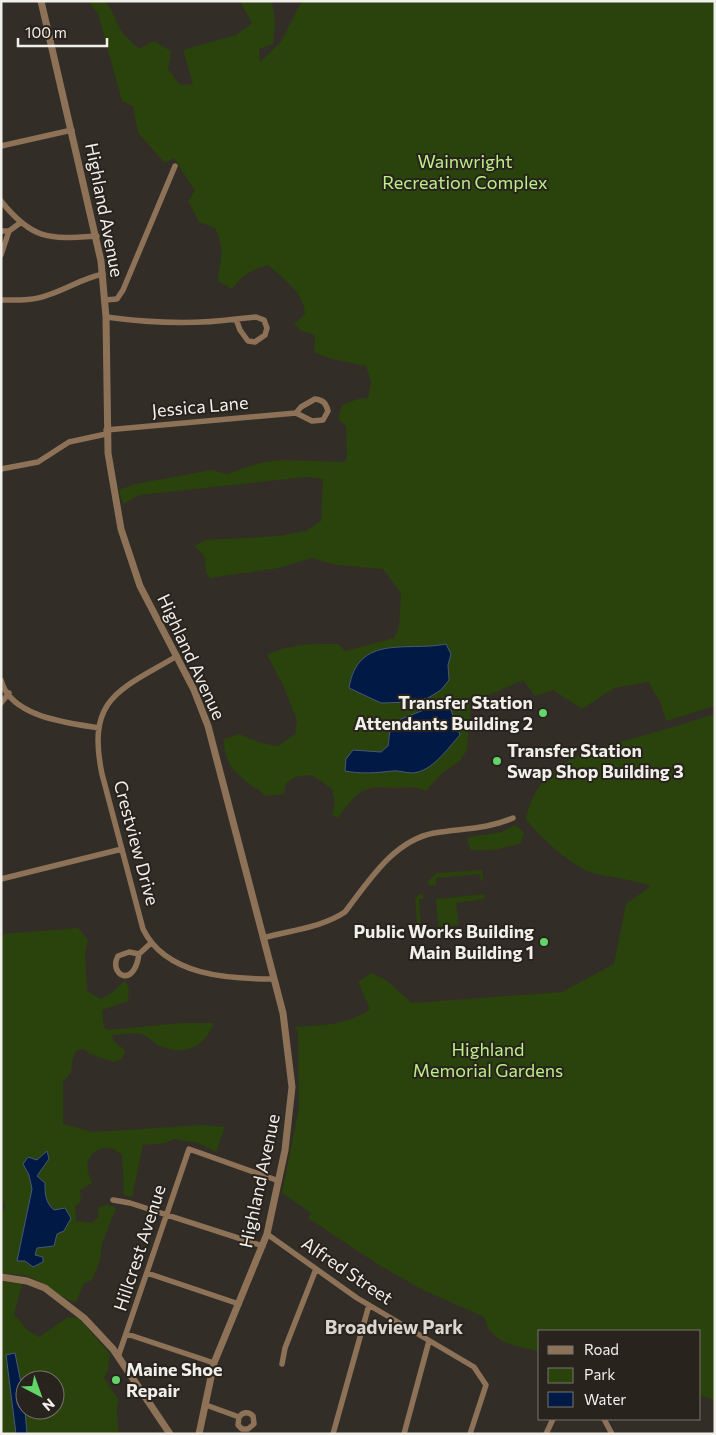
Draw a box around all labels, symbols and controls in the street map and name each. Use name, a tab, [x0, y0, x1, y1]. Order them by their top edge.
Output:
scale bar	[18, 15, 106, 47]
text: 100 m	[25, 23, 67, 41]
street label: Highland Avenue	[81, 141, 129, 279]
park label: Wainwright Recreation Complex	[382, 150, 548, 193]
street label: Jessica Lane	[151, 391, 249, 421]
street label: Highland Avenue	[153, 590, 231, 723]
place label: Transfer Station Attendants Building 2	[354, 691, 533, 734]
marker: Transfer Station Attendants Building 2	[537, 707, 549, 719]
place label: Transfer Station Swap Shop Building 3	[507, 739, 684, 782]
marker: Transfer Station Swap Shop Building 3	[491, 755, 503, 767]
street label: Crestview Drive	[110, 778, 164, 908]
place label: Public Works Building Main Building 1	[353, 920, 534, 963]
marker: Public Works Building Main Building 1	[538, 936, 550, 948]
park label: Highland Memorial Gardens	[413, 1038, 563, 1081]
street label: Highland Avenue	[234, 1112, 284, 1250]
street label: Hillcrest Avenue	[108, 1182, 170, 1314]
street label: Alfred Street	[298, 1232, 397, 1309]
district label: Broadview Park	[325, 1315, 463, 1338]
legend	[538, 1330, 701, 1420]
text: Road	[584, 1340, 619, 1358]
place label: Maine Shoe Repair	[126, 1358, 222, 1401]
text: Park	[584, 1365, 615, 1383]
north arrow	[15, 1370, 65, 1420]
marker: Maine Shoe Repair	[110, 1374, 122, 1386]
text: Water	[584, 1390, 626, 1408]
text: N	[39, 1395, 58, 1415]

